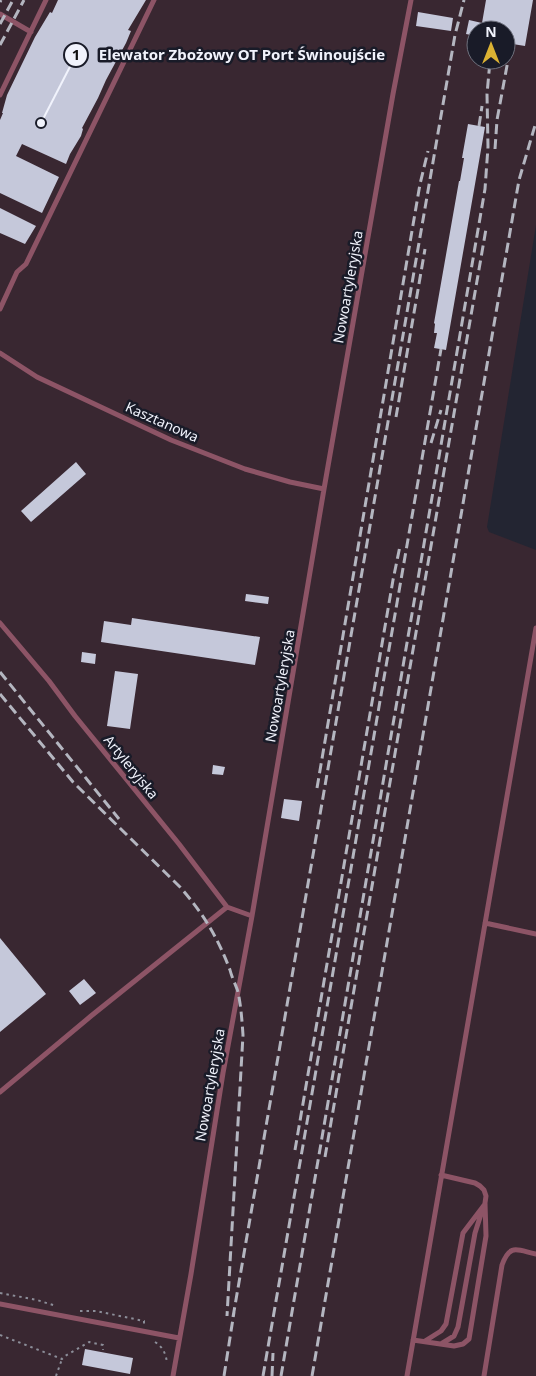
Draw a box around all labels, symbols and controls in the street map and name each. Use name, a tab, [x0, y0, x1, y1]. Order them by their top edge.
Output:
north arrow	[466, 20, 516, 70]
text: N	[485, 22, 497, 41]
callout: Elewator Zbożowy OT Port Świnoujście	[64, 40, 395, 70]
text: 1	[72, 44, 80, 64]
text: Elewator Zbożowy OT Port Świnoujście	[99, 44, 385, 64]
street label: Nowoartyleryjska	[328, 229, 367, 345]
street label: Kasztanowa	[123, 397, 202, 446]
street label: Nowoartyleryjska	[260, 628, 299, 744]
street label: Artyleryjska	[100, 731, 163, 803]
street label: Nowoartyleryjska	[190, 1027, 229, 1143]

